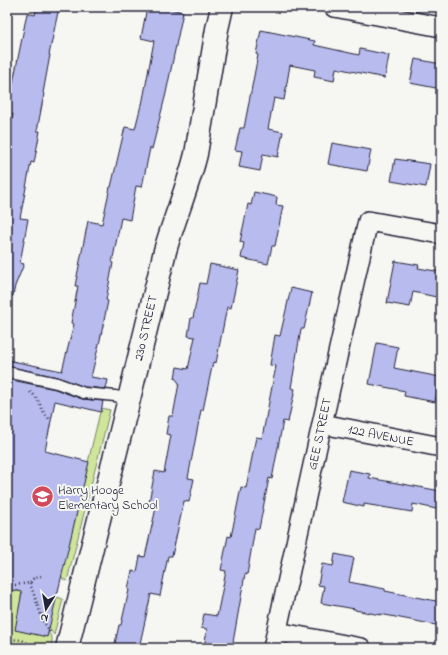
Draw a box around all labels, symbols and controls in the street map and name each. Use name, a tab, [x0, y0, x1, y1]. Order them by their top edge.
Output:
street label: 230 STREET	[129, 293, 163, 363]
street label: GEE STREET	[303, 396, 337, 472]
street label: 122 AVENUE	[346, 420, 416, 452]
place label: Harry Hooge Elementary School	[58, 481, 158, 516]
school or university icon: Harry Hooge Elementary School	[30, 484, 56, 510]
north arrow	[26, 589, 66, 629]
text: N	[39, 609, 49, 626]

